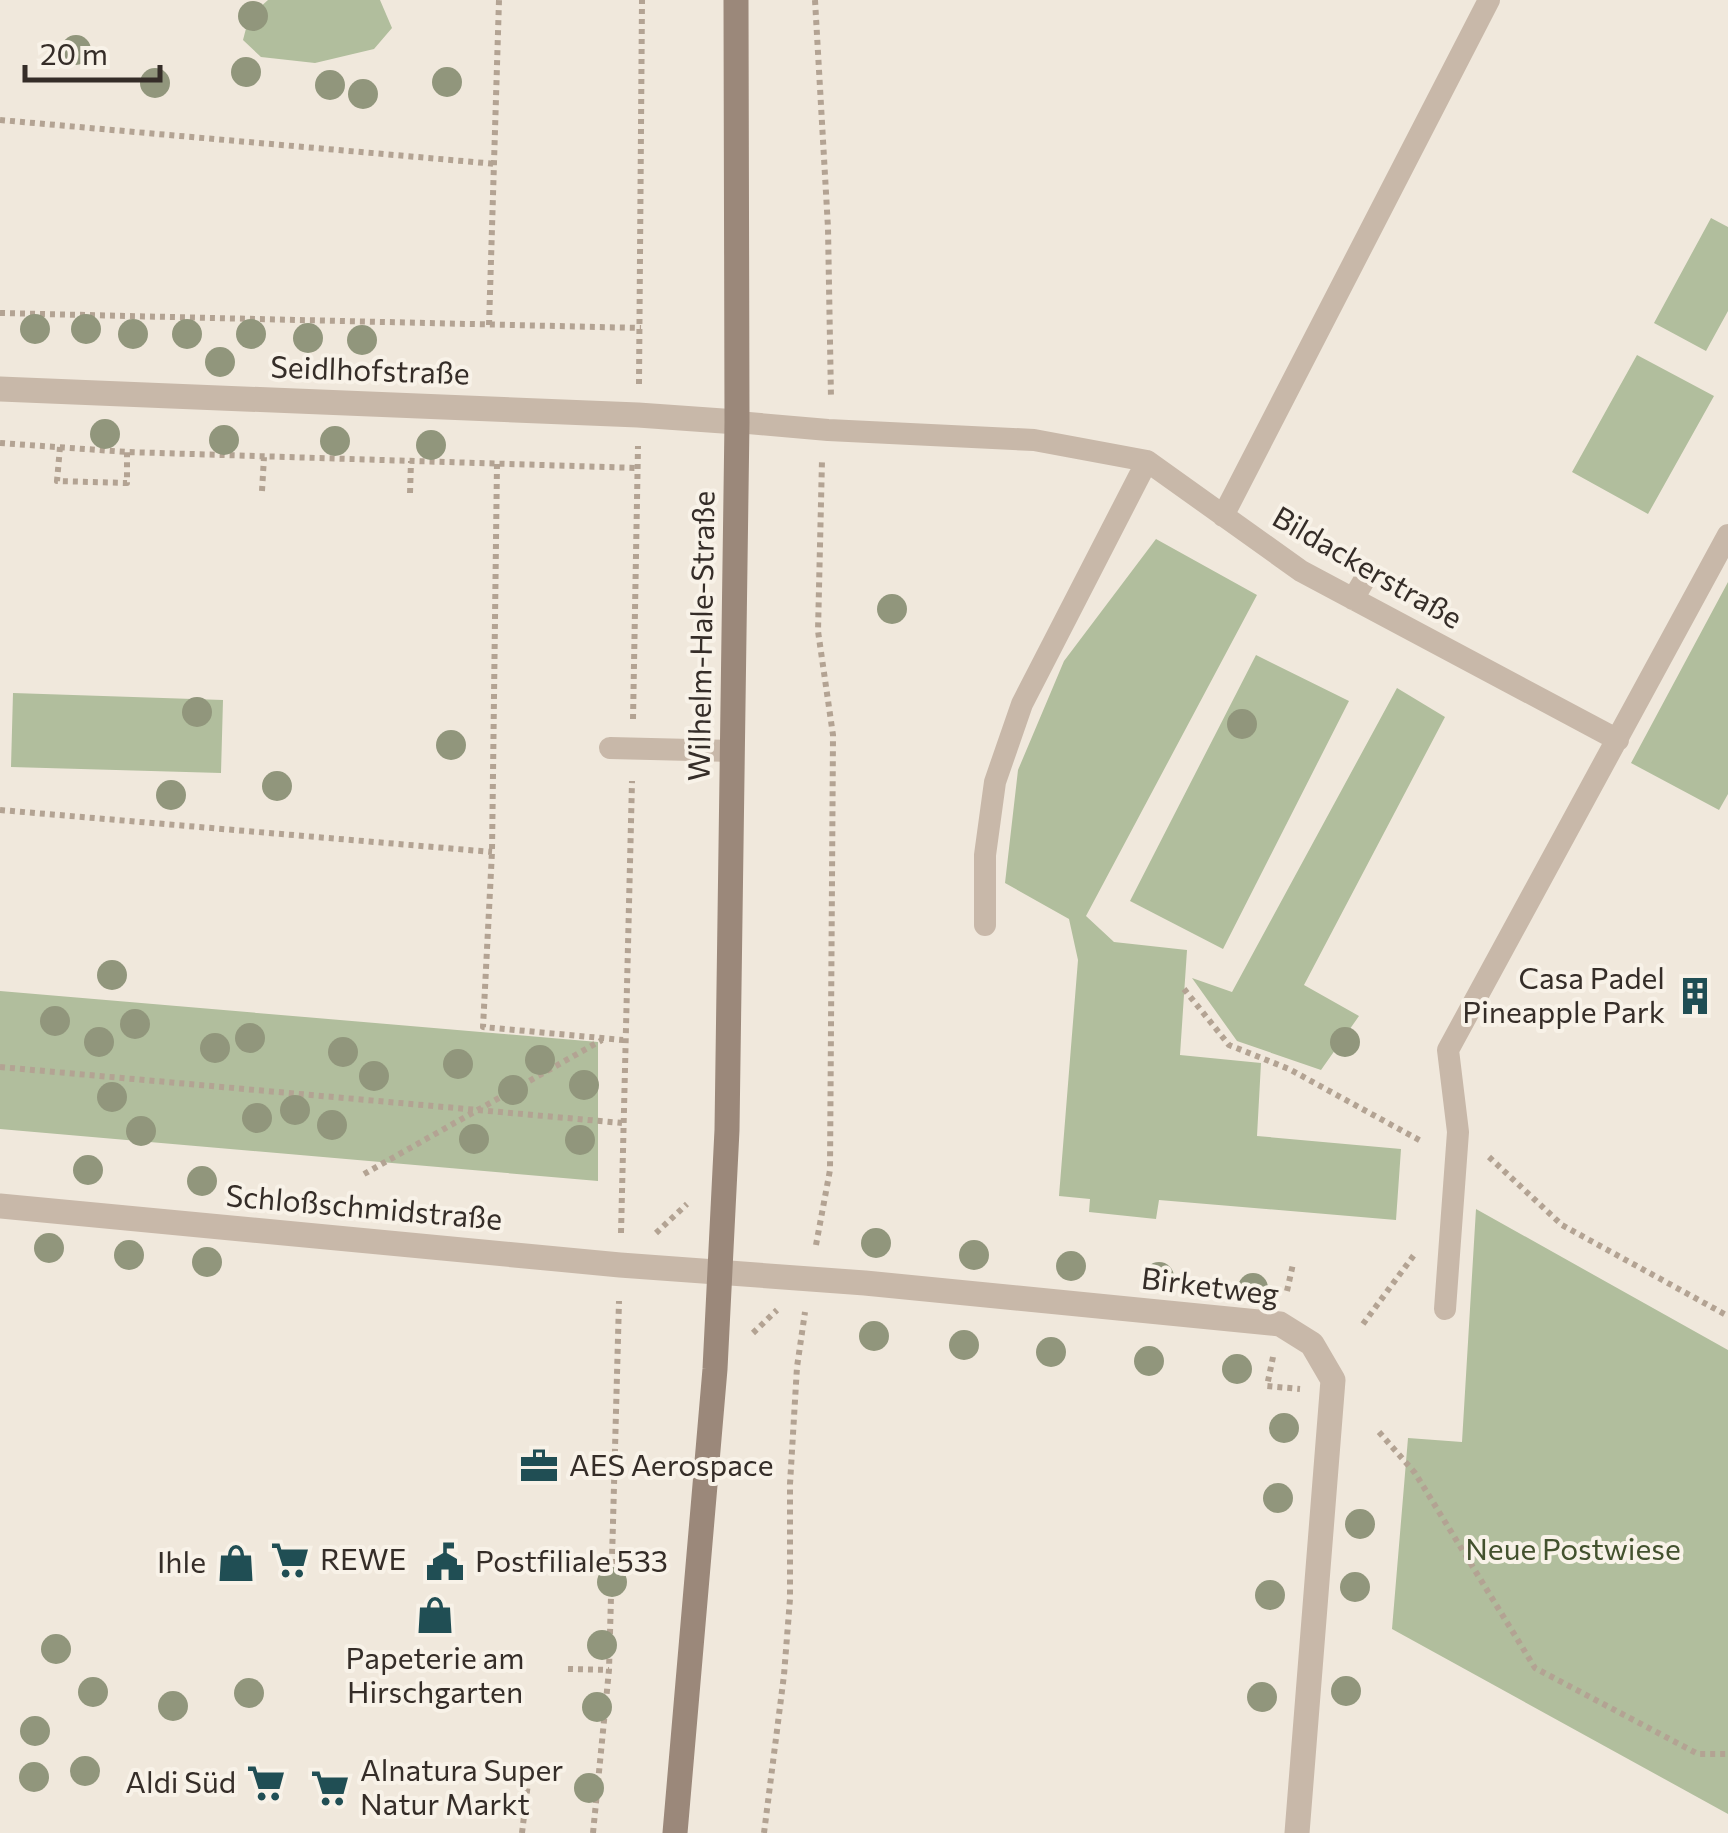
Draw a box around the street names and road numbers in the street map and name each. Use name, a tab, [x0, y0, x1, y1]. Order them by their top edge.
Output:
street label: Seidlhofstraße	[270, 347, 470, 390]
street label: Wilhelm-Hale-Straße	[678, 490, 721, 782]
street label: Bildackerstraße	[1267, 497, 1470, 635]
street label: Schloßschmidstraße	[225, 1175, 504, 1236]
street label: Birketweg	[1140, 1258, 1281, 1311]

